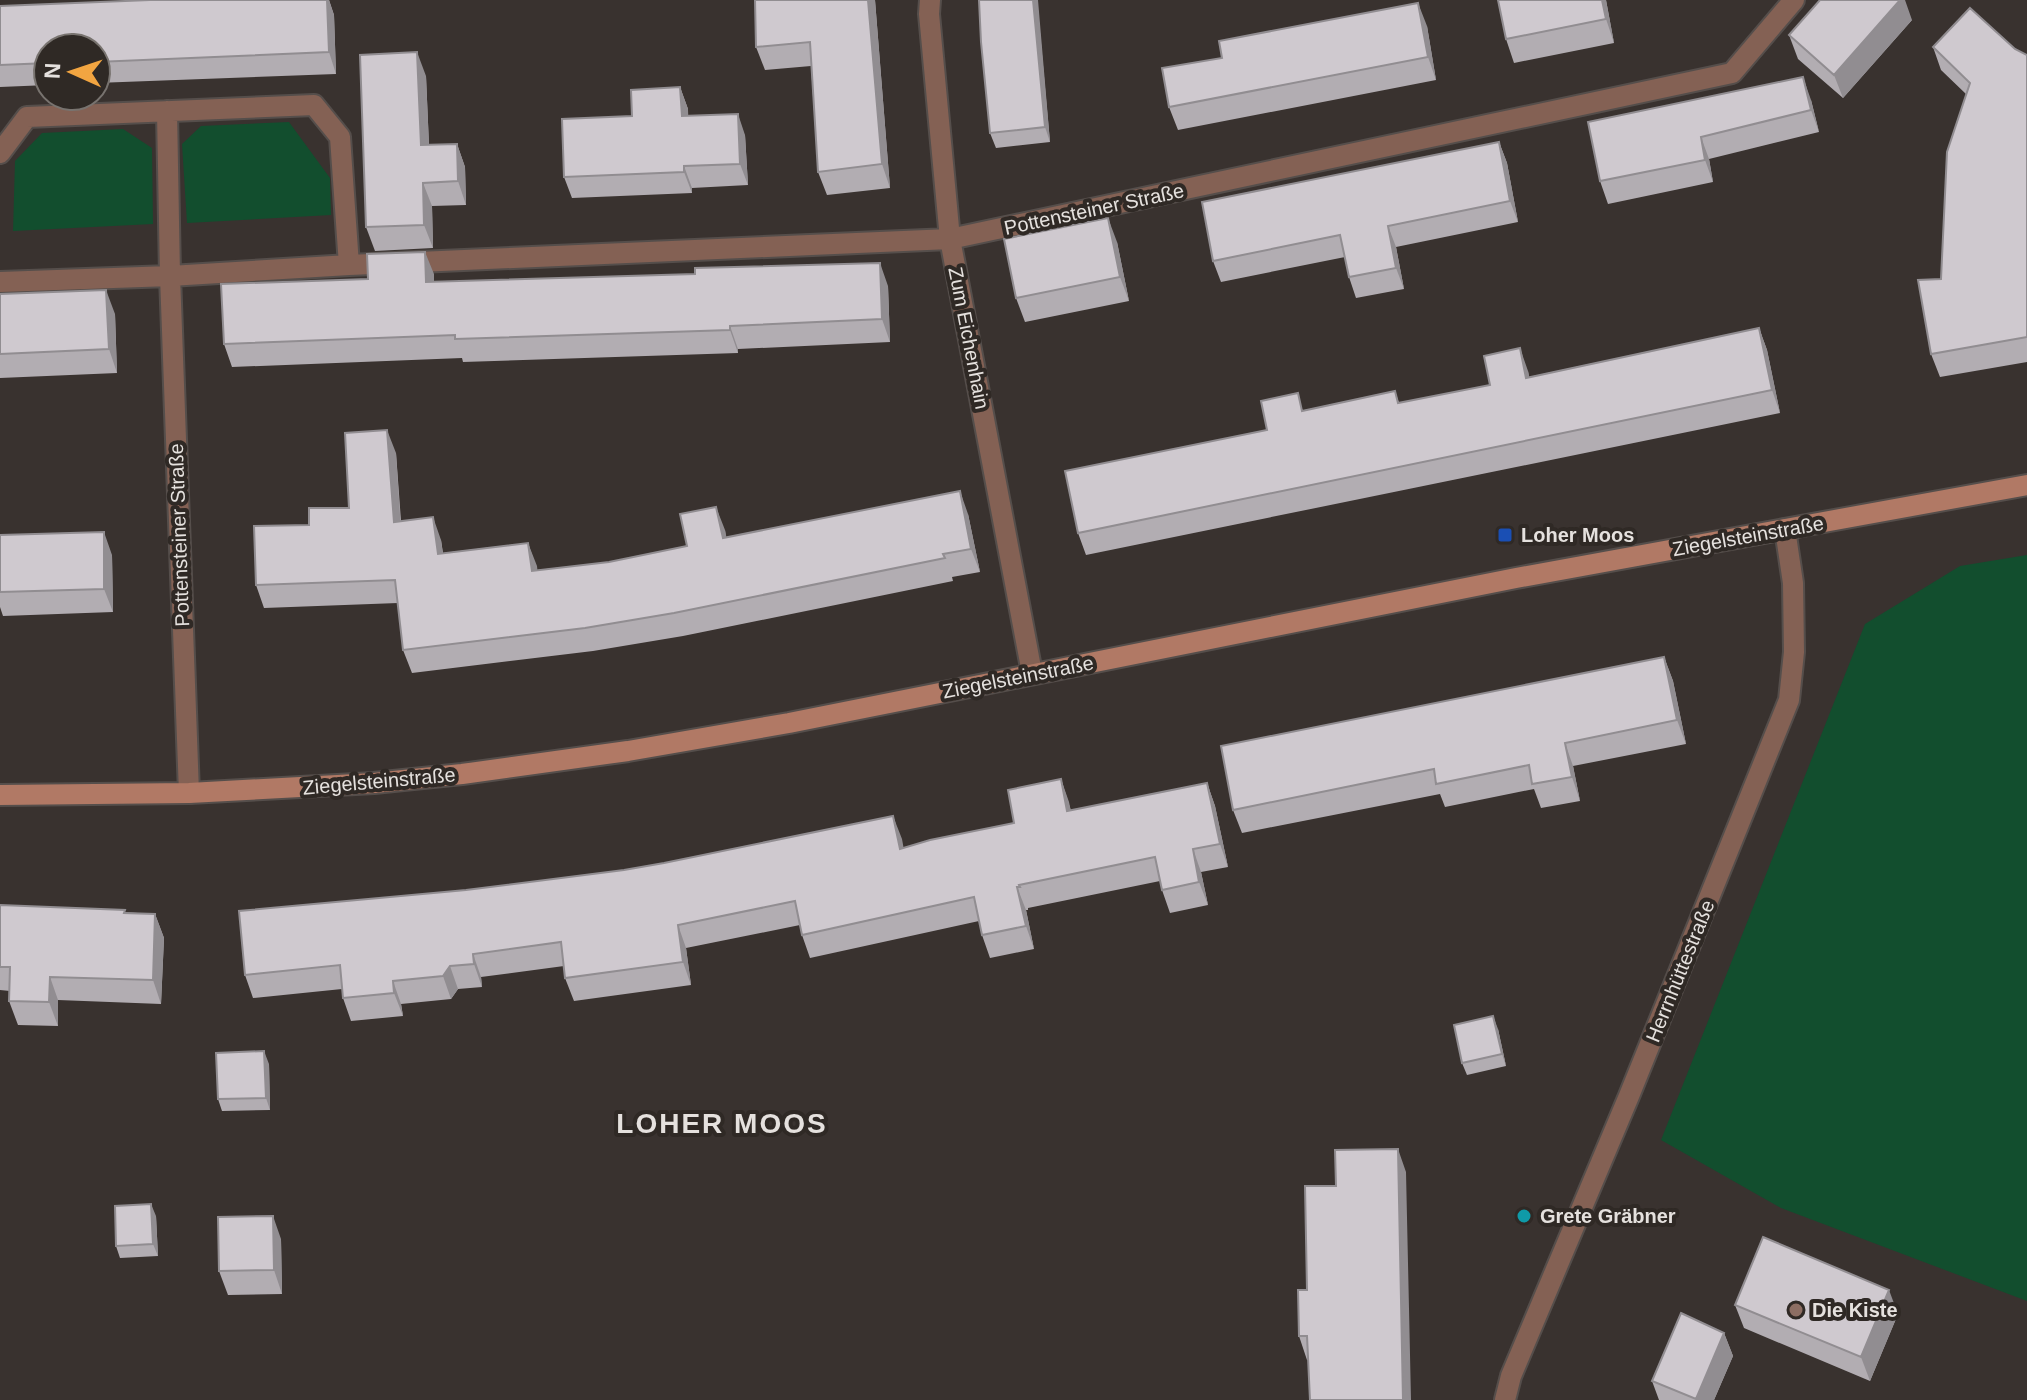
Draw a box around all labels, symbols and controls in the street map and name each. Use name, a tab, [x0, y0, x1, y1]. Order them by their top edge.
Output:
north arrow	[32, 32, 112, 112]
text: N	[40, 62, 65, 80]
street label: Pottensteiner Straße	[1002, 179, 1186, 239]
street label: Zum Eichenhain	[944, 265, 994, 411]
street label: Pottensteiner Straße	[165, 443, 193, 627]
street label: Ziegelsteinstraße	[1671, 512, 1825, 560]
place label: Loher Moos	[1521, 524, 1634, 546]
marker: Loher Moos	[1496, 526, 1514, 544]
street label: Ziegelsteinstraße	[941, 652, 1095, 702]
street label: Ziegelsteinstraße	[302, 763, 456, 799]
street label: Herrnhüttestraße	[1641, 897, 1719, 1045]
district label: LOHER MOOS	[616, 1108, 828, 1139]
place label: Grete Gräbner	[1540, 1205, 1676, 1227]
marker: Grete Gräbner	[1515, 1207, 1533, 1225]
place label: Die Kiste	[1812, 1299, 1898, 1321]
marker: Die Kiste	[1787, 1301, 1805, 1319]

